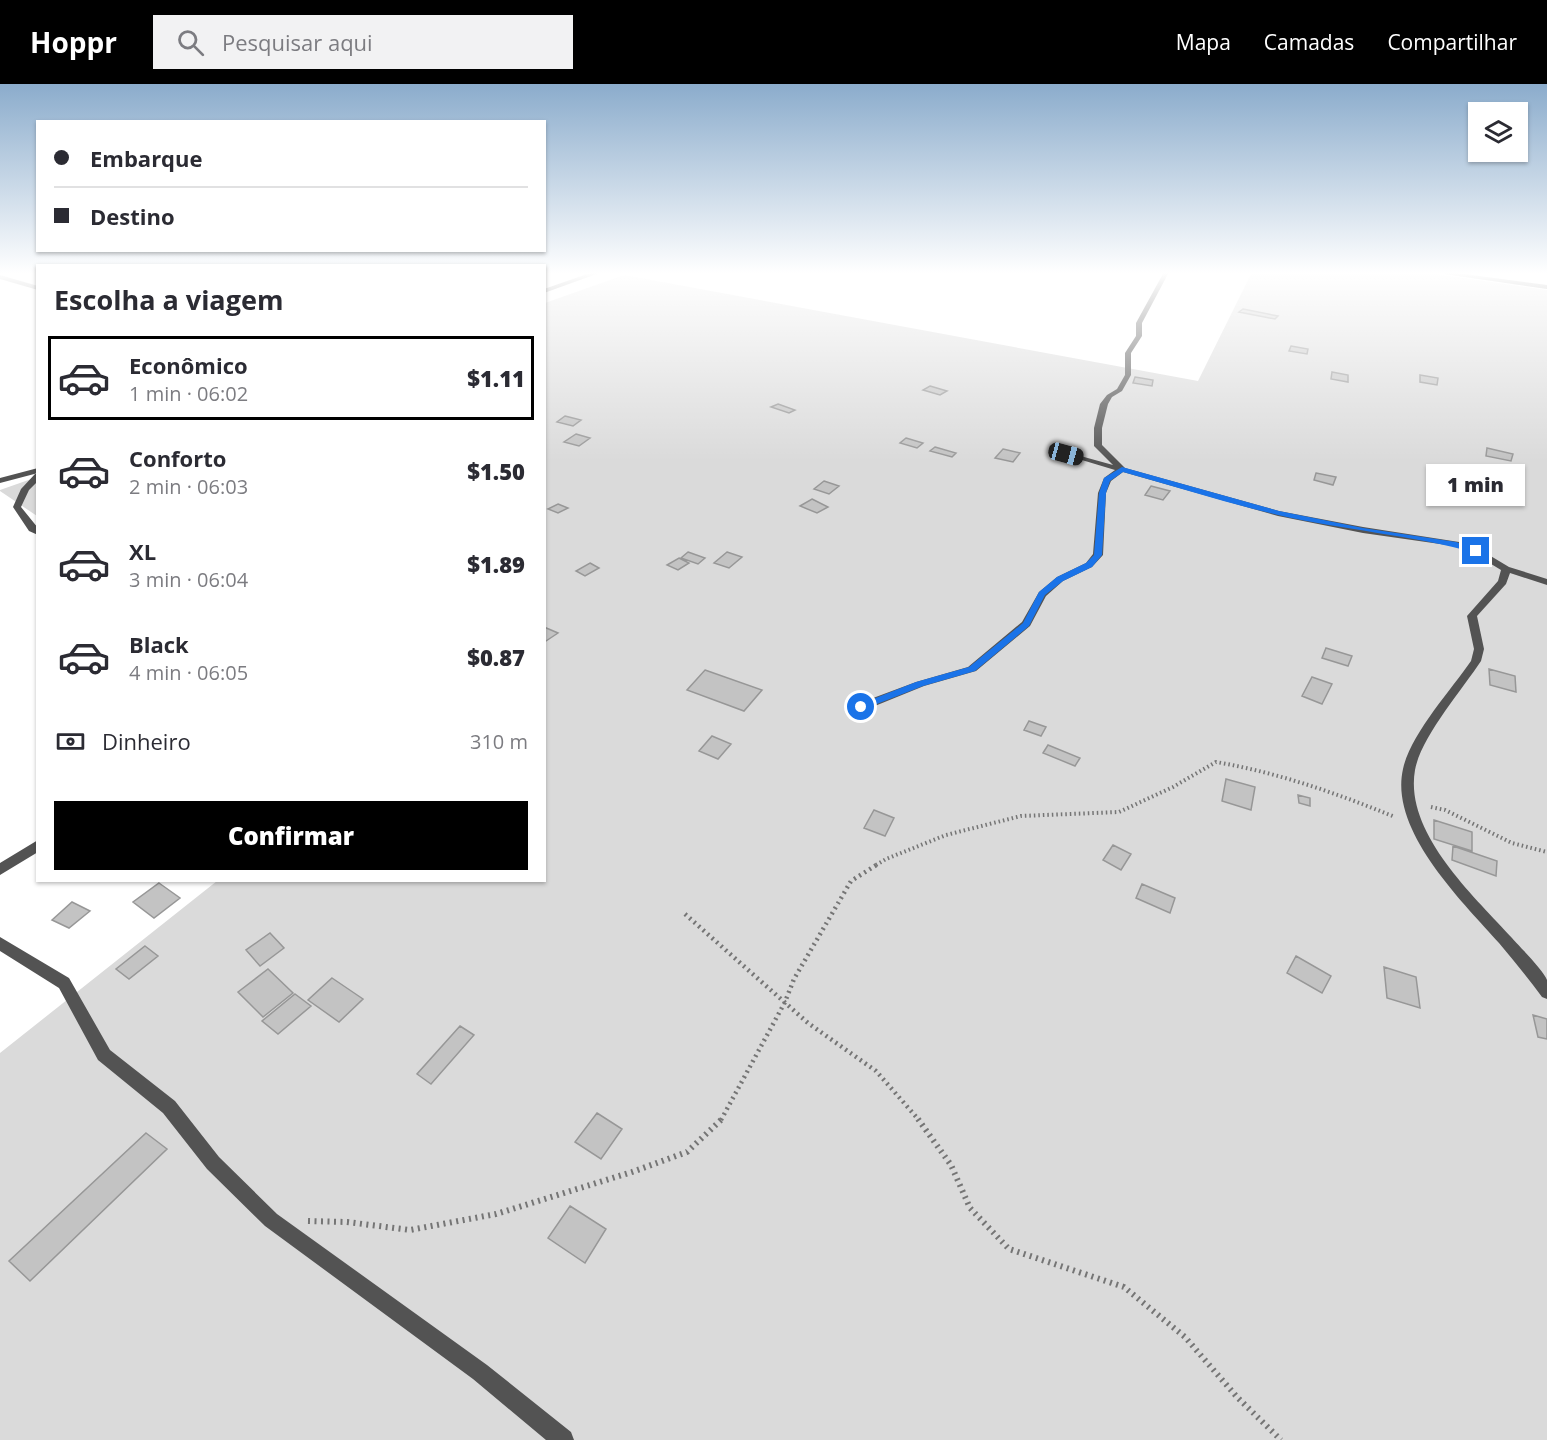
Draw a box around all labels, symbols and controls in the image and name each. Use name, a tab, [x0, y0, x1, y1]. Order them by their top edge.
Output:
search box	[153, 15, 573, 69]
text: Hoppr	[30, 23, 117, 61]
icon: search	[174, 26, 207, 59]
text: Pesquisar aqui	[222, 27, 373, 57]
text: Mapa	[1176, 28, 1231, 56]
text: Camadas	[1264, 28, 1354, 56]
text: Compartilhar	[1387, 28, 1517, 56]
map controls	[1468, 102, 1528, 162]
button: layers	[1468, 102, 1528, 162]
text: Embarque	[90, 143, 203, 173]
text: Destino	[90, 201, 175, 231]
text: Escolha a viagem	[54, 281, 283, 318]
text: Econômico	[129, 350, 248, 380]
icon: car	[57, 351, 111, 405]
text: $1.11	[467, 363, 525, 393]
text: 1 min · 06:02	[129, 380, 248, 407]
car	[1046, 441, 1086, 467]
text: Conforto	[129, 443, 226, 473]
icon: car	[57, 444, 111, 498]
text: $1.50	[467, 456, 525, 486]
callout: 1 min	[1426, 464, 1526, 506]
text: 1 min	[1447, 471, 1504, 498]
text: 2 min · 06:03	[129, 473, 248, 500]
text: XL	[129, 536, 156, 566]
icon: car	[57, 537, 111, 591]
route end	[1462, 537, 1489, 564]
text: $1.89	[467, 549, 525, 579]
text: 3 min · 06:04	[129, 566, 248, 593]
text: Black	[129, 629, 189, 659]
icon: car	[57, 630, 111, 684]
text: $0.87	[467, 642, 525, 672]
text: 4 min · 06:05	[129, 659, 248, 686]
route start	[847, 693, 874, 720]
icon: cash	[54, 725, 87, 758]
text: Dinheiro	[102, 726, 191, 756]
text: 310 m	[470, 728, 528, 755]
button: Confirmar	[54, 801, 528, 870]

